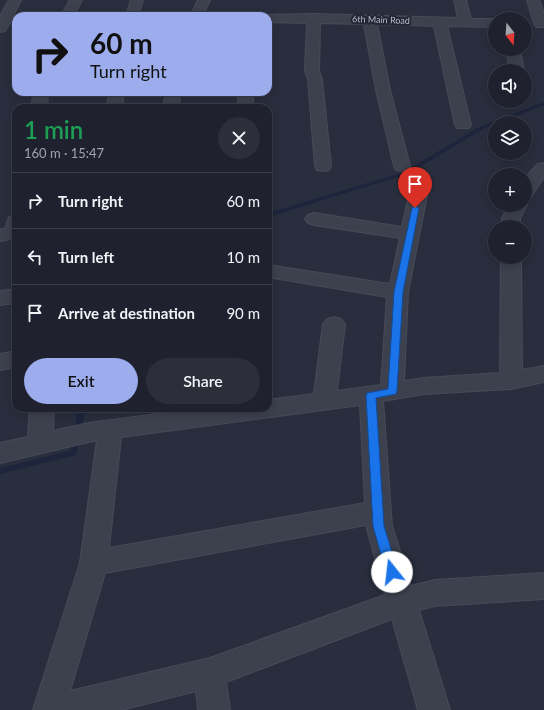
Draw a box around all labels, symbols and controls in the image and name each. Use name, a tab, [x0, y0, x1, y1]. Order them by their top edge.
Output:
north arrow	[488, 12, 532, 56]
map controls	[488, 12, 532, 264]
street label: 6th Main Road	[352, 13, 410, 26]
text: 60 m	[90, 26, 153, 60]
icon: right	[24, 28, 76, 80]
text: Turn right	[90, 60, 167, 82]
button: sound	[488, 64, 532, 108]
text: 1 min	[24, 115, 83, 144]
button: layers	[488, 116, 532, 160]
button: close	[218, 117, 260, 159]
text: 160 m · 15:47	[24, 145, 104, 161]
pin	[398, 167, 432, 208]
button: +	[488, 168, 532, 212]
icon: arrive	[404, 173, 426, 195]
icon: right	[24, 190, 46, 212]
text: Turn right	[58, 192, 123, 210]
text: 60 m	[226, 192, 260, 210]
button: −	[488, 220, 532, 264]
icon: left	[24, 246, 46, 268]
text: Turn left	[58, 248, 114, 266]
text: 10 m	[226, 248, 260, 266]
icon: arrive	[24, 302, 46, 324]
text: Arrive at destination	[58, 304, 195, 322]
text: 90 m	[226, 304, 260, 322]
button: Exit	[24, 358, 138, 404]
button: Share	[146, 358, 260, 404]
position arrow	[371, 551, 413, 593]

